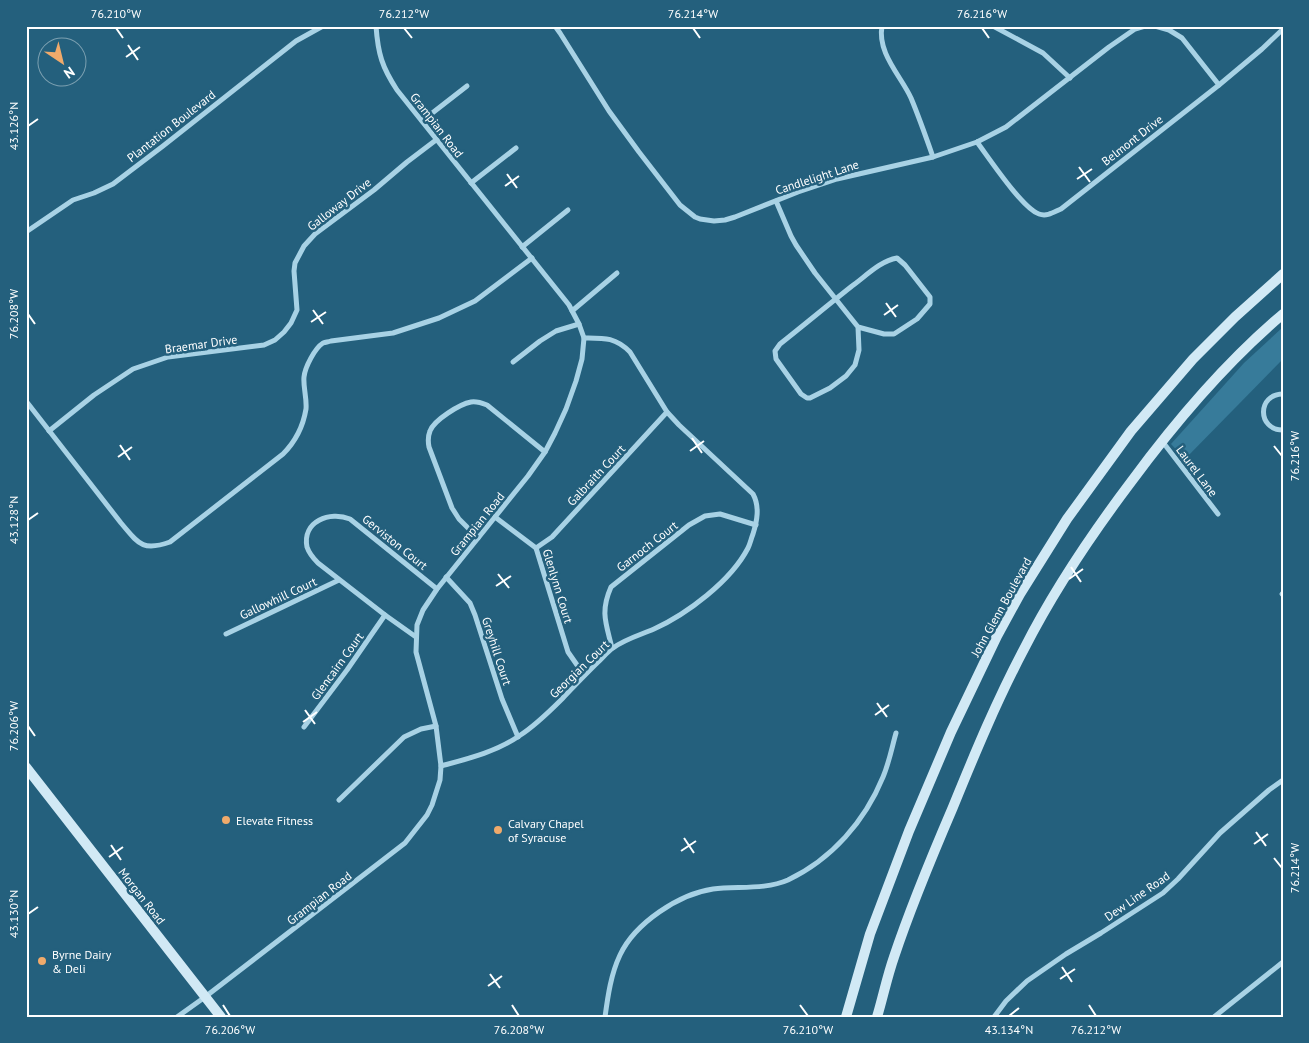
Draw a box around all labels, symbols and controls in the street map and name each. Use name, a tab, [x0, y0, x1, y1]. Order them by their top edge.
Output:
text: 76.210°W	[91, 6, 141, 21]
text: 76.212°W	[379, 6, 429, 21]
text: 76.214°W	[668, 6, 718, 21]
text: 76.216°W	[957, 6, 1007, 21]
north arrow	[38, 38, 88, 88]
text: N	[61, 63, 78, 83]
street label: Plantation Boulevard	[124, 87, 218, 165]
street label: Grampian Road	[407, 90, 467, 160]
text: 43.126°N	[6, 102, 21, 150]
street label: Belmont Drive	[1098, 111, 1166, 169]
street label: Candlelight Lane	[773, 156, 861, 198]
street label: Galloway Drive	[304, 174, 374, 234]
text: 76.208°W	[6, 289, 21, 339]
street label: Braemar Drive	[164, 331, 238, 357]
text: 76.216°W	[1287, 431, 1302, 481]
street label: Galbraith Court	[564, 441, 628, 509]
street label: Laurel Lane	[1173, 443, 1221, 499]
street label: Grampian Road	[447, 489, 507, 559]
text: 43.128°N	[6, 496, 21, 544]
street label: Gerviston Court	[359, 511, 431, 573]
street label: Garnoch Court	[613, 517, 681, 575]
street label: Glenlynn Court	[540, 547, 576, 625]
street label: John Glenn Boulevard	[967, 555, 1034, 660]
street label: Gallowhill Court	[237, 574, 319, 622]
street label: Greyhill Court	[479, 615, 515, 687]
street label: Glencairn Court	[307, 629, 367, 703]
street label: Georgian Court	[546, 637, 612, 701]
text: 76.206°W	[6, 701, 21, 751]
place label: Elevate Fitness	[236, 813, 313, 828]
marker: Elevate Fitness	[220, 814, 232, 826]
place label: Calvary Chapel of Syracuse	[508, 816, 584, 845]
marker: Calvary Chapel of Syracuse	[492, 824, 504, 836]
text: 76.214°W	[1287, 843, 1302, 893]
street label: Morgan Road	[115, 865, 169, 927]
street label: Grampian Road	[284, 868, 354, 928]
street label: Dew Line Road	[1101, 868, 1173, 924]
text: 43.130°N	[6, 890, 21, 938]
place label: Byrne Dairy & Deli	[52, 947, 112, 976]
marker: Byrne Dairy & Deli	[36, 955, 48, 967]
text: 76.206°W	[205, 1022, 255, 1037]
text: 76.208°W	[494, 1022, 544, 1037]
text: 76.210°W	[783, 1022, 833, 1037]
text: 43.134°N	[985, 1022, 1033, 1037]
text: 76.212°W	[1071, 1022, 1121, 1037]

